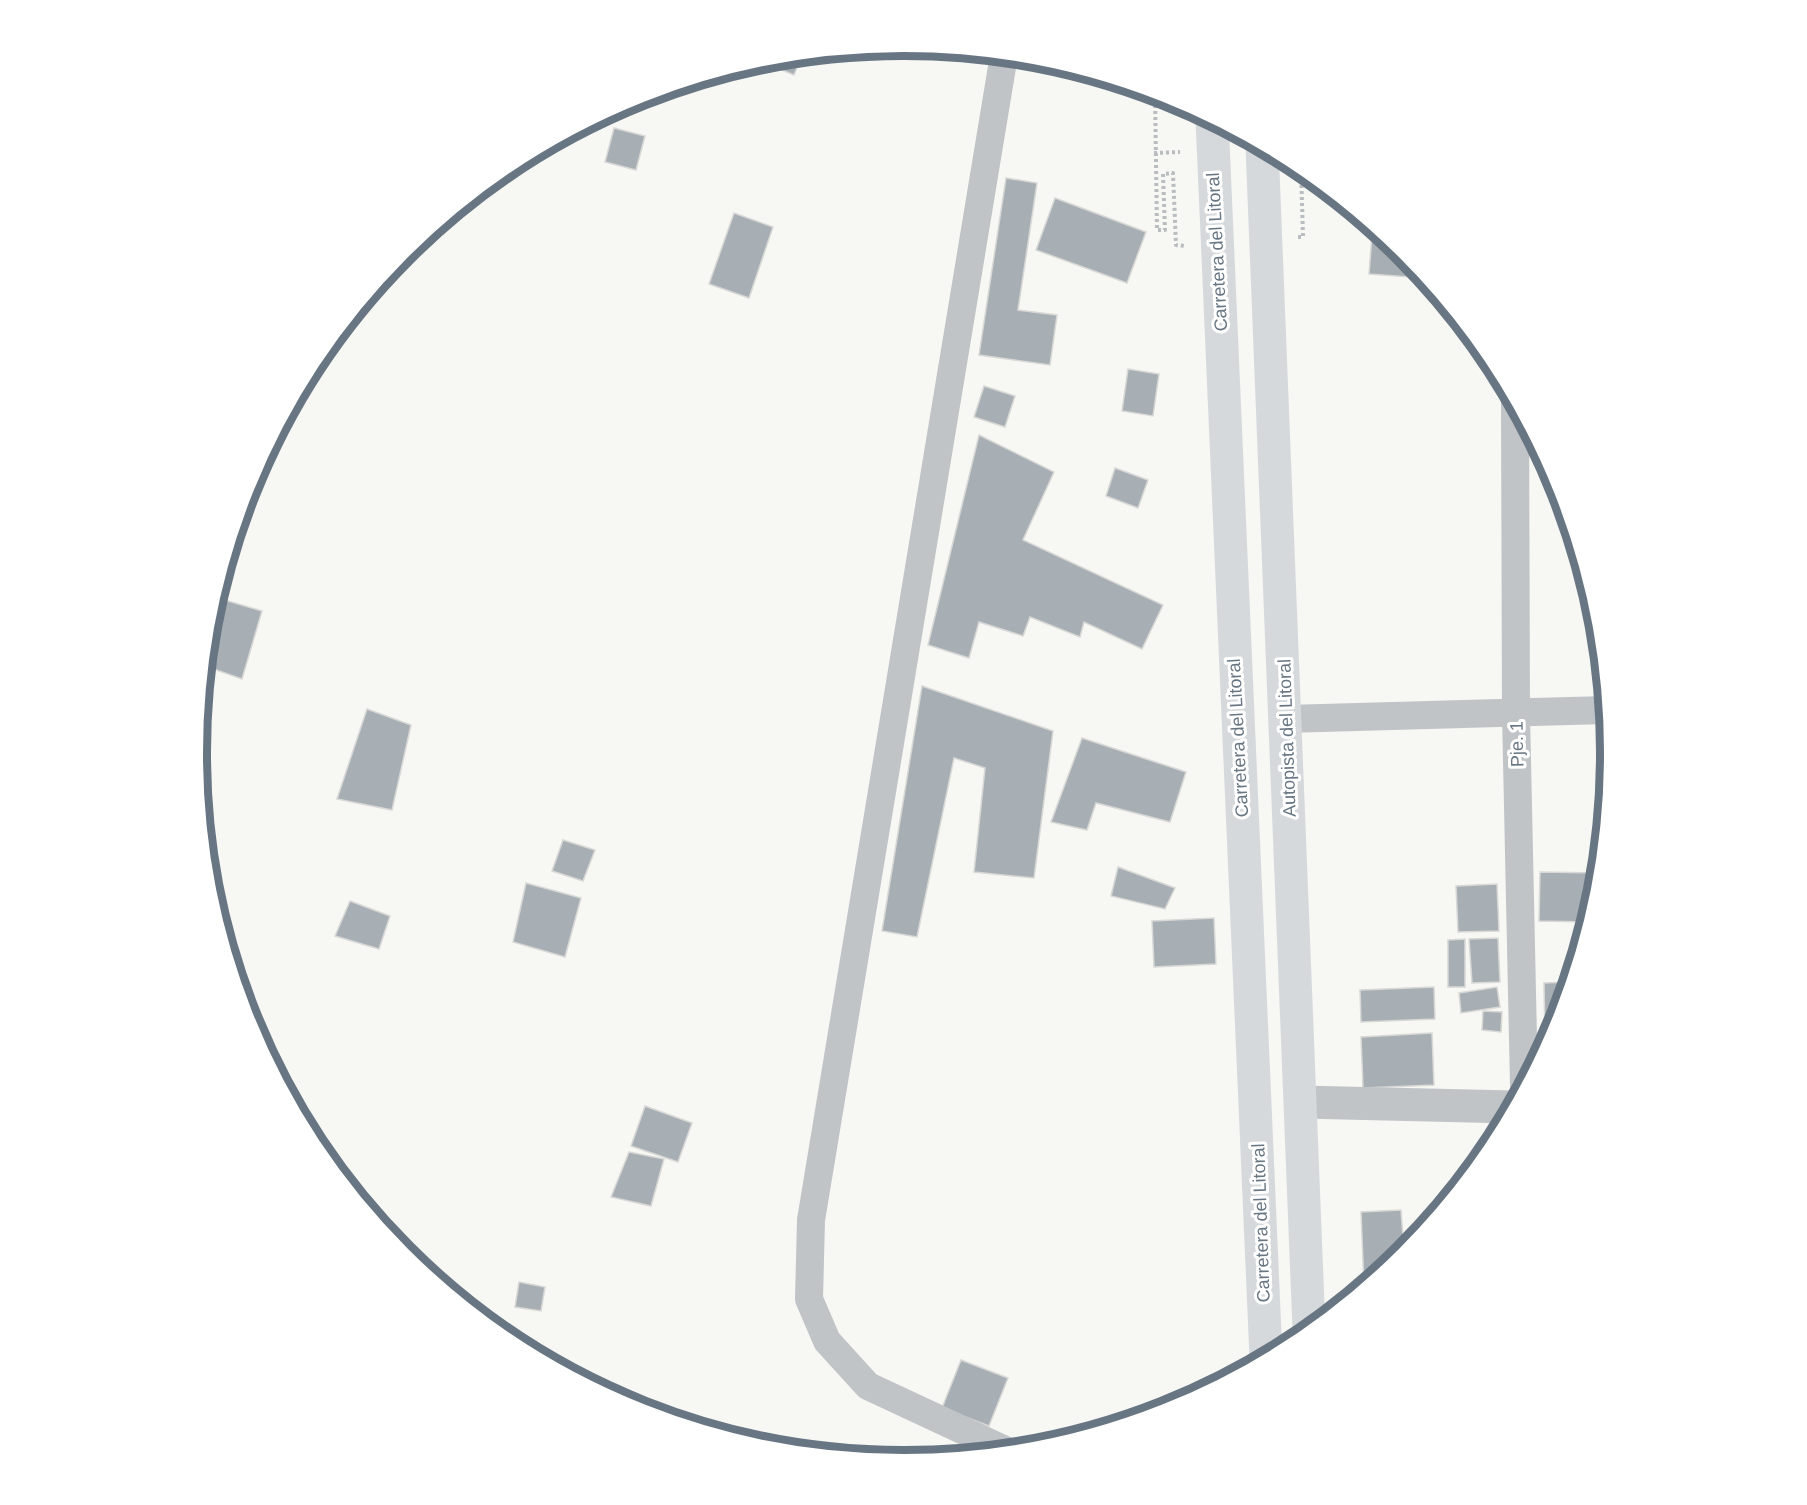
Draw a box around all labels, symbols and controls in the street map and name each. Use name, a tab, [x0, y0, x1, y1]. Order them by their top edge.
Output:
street label: Carretera del Litoral	[1203, 172, 1231, 332]
street label: Carretera del Litoral	[1224, 658, 1252, 818]
street label: Autopista del Litoral	[1274, 659, 1300, 817]
street label: Pje. 1	[1507, 721, 1527, 767]
street label: Carretera del Litoral	[1248, 1143, 1274, 1303]

